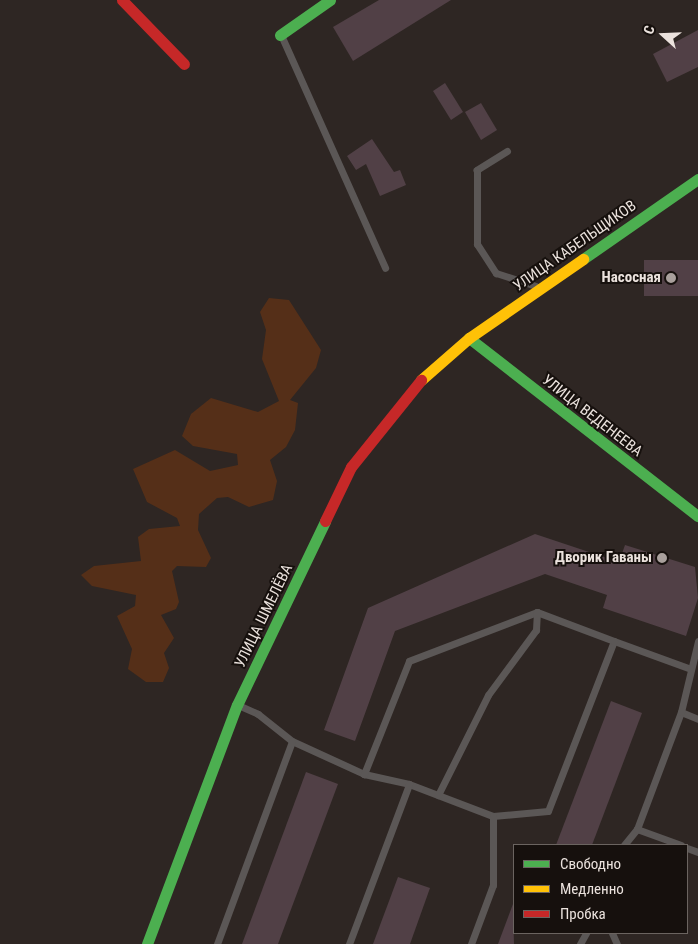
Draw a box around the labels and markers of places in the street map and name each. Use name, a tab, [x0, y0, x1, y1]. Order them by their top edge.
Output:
place label: Насосная	[602, 269, 661, 287]
marker: Насосная	[665, 272, 677, 284]
place label: Дворик Гаваны	[555, 549, 652, 567]
marker: Дворик Гаваны	[656, 552, 668, 564]

